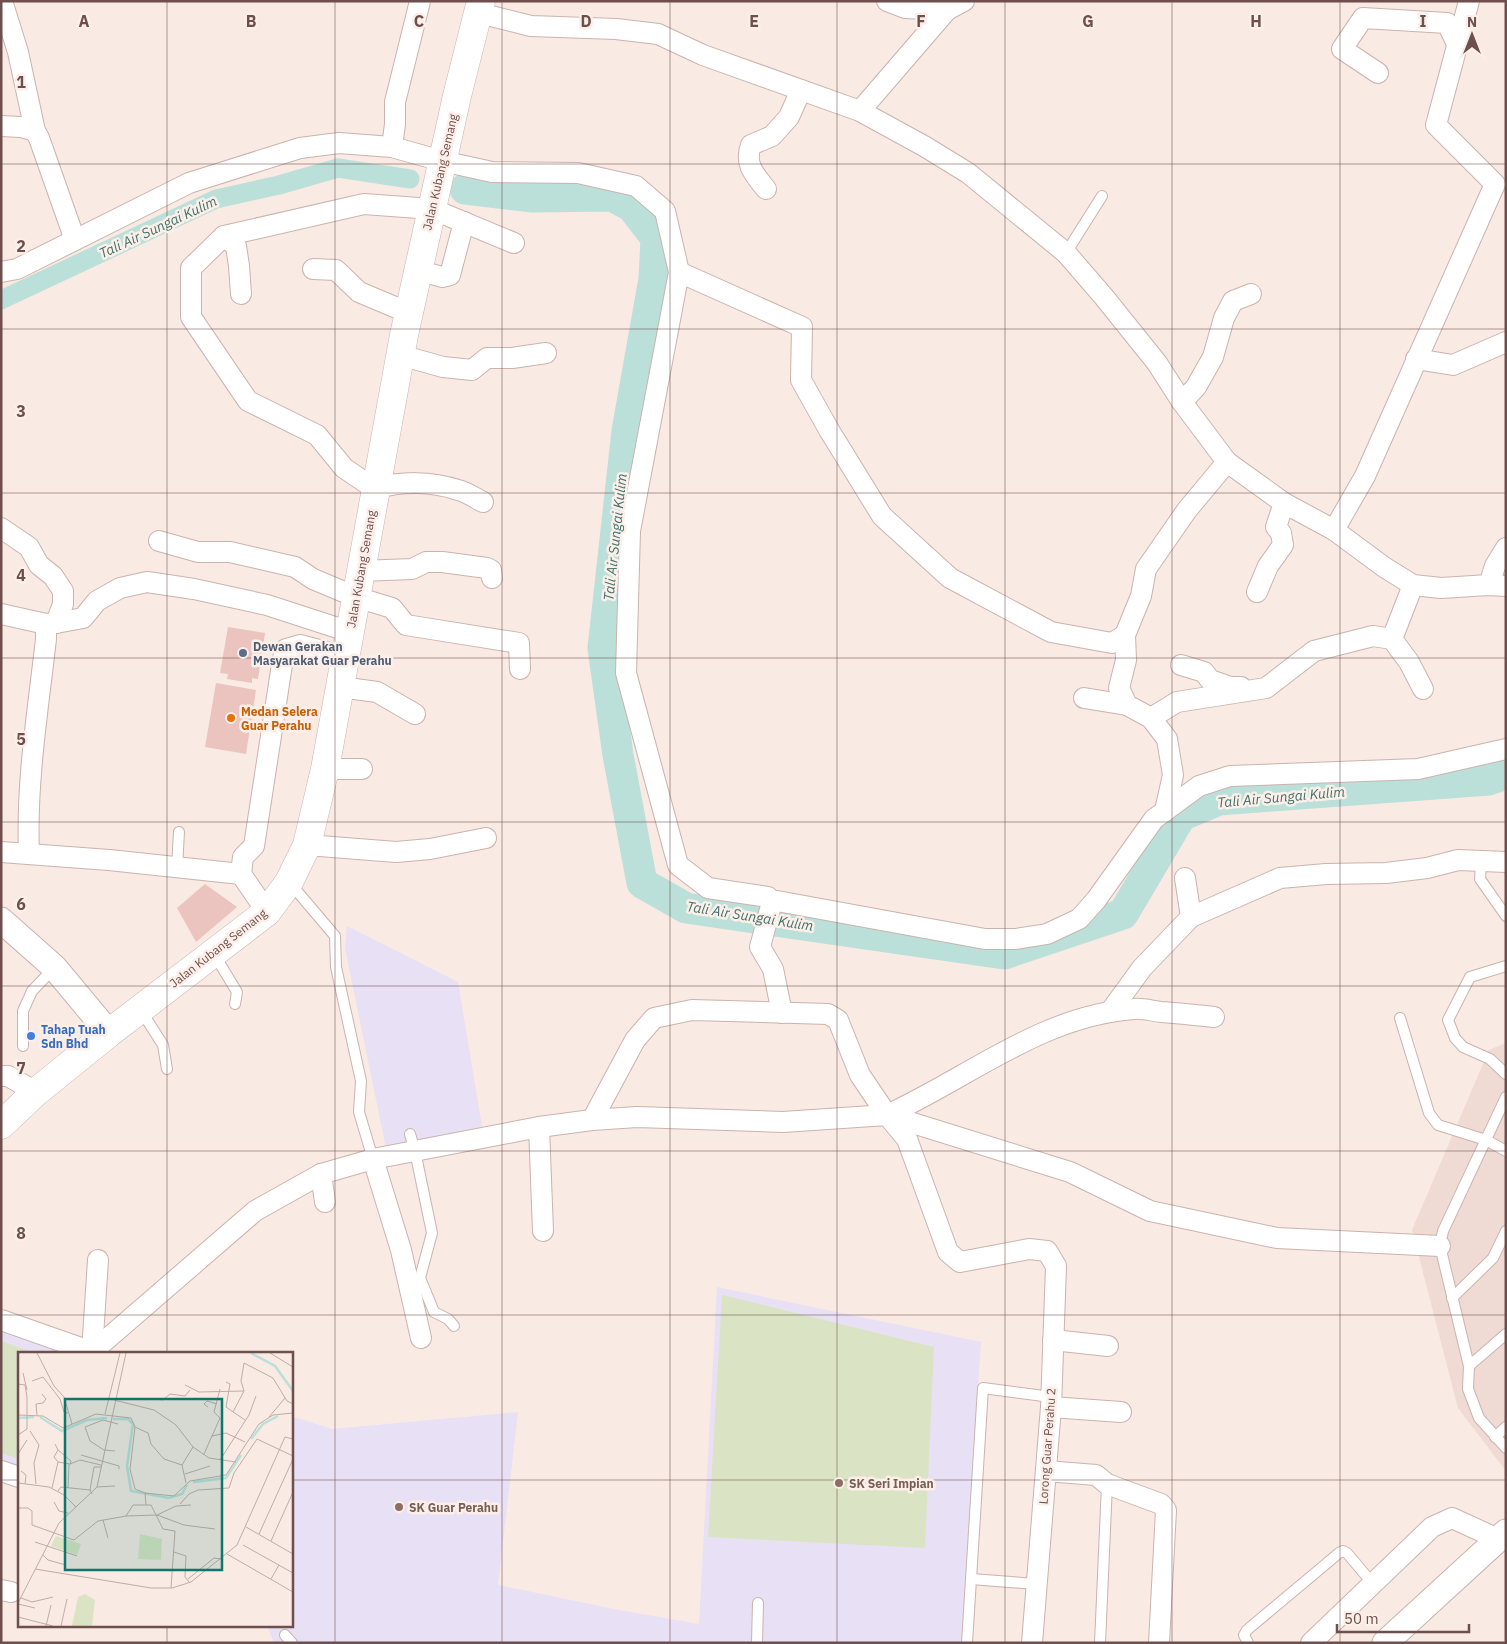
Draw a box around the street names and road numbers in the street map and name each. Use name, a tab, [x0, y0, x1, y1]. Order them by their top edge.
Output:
street label: Jalan Kubang Semang	[419, 112, 461, 232]
street label: Jalan Kubang Semang	[343, 508, 379, 629]
street label: Jalan Kubang Semang	[166, 905, 270, 991]
street label: Lorong Guar Perahu 2	[1035, 1387, 1059, 1505]

